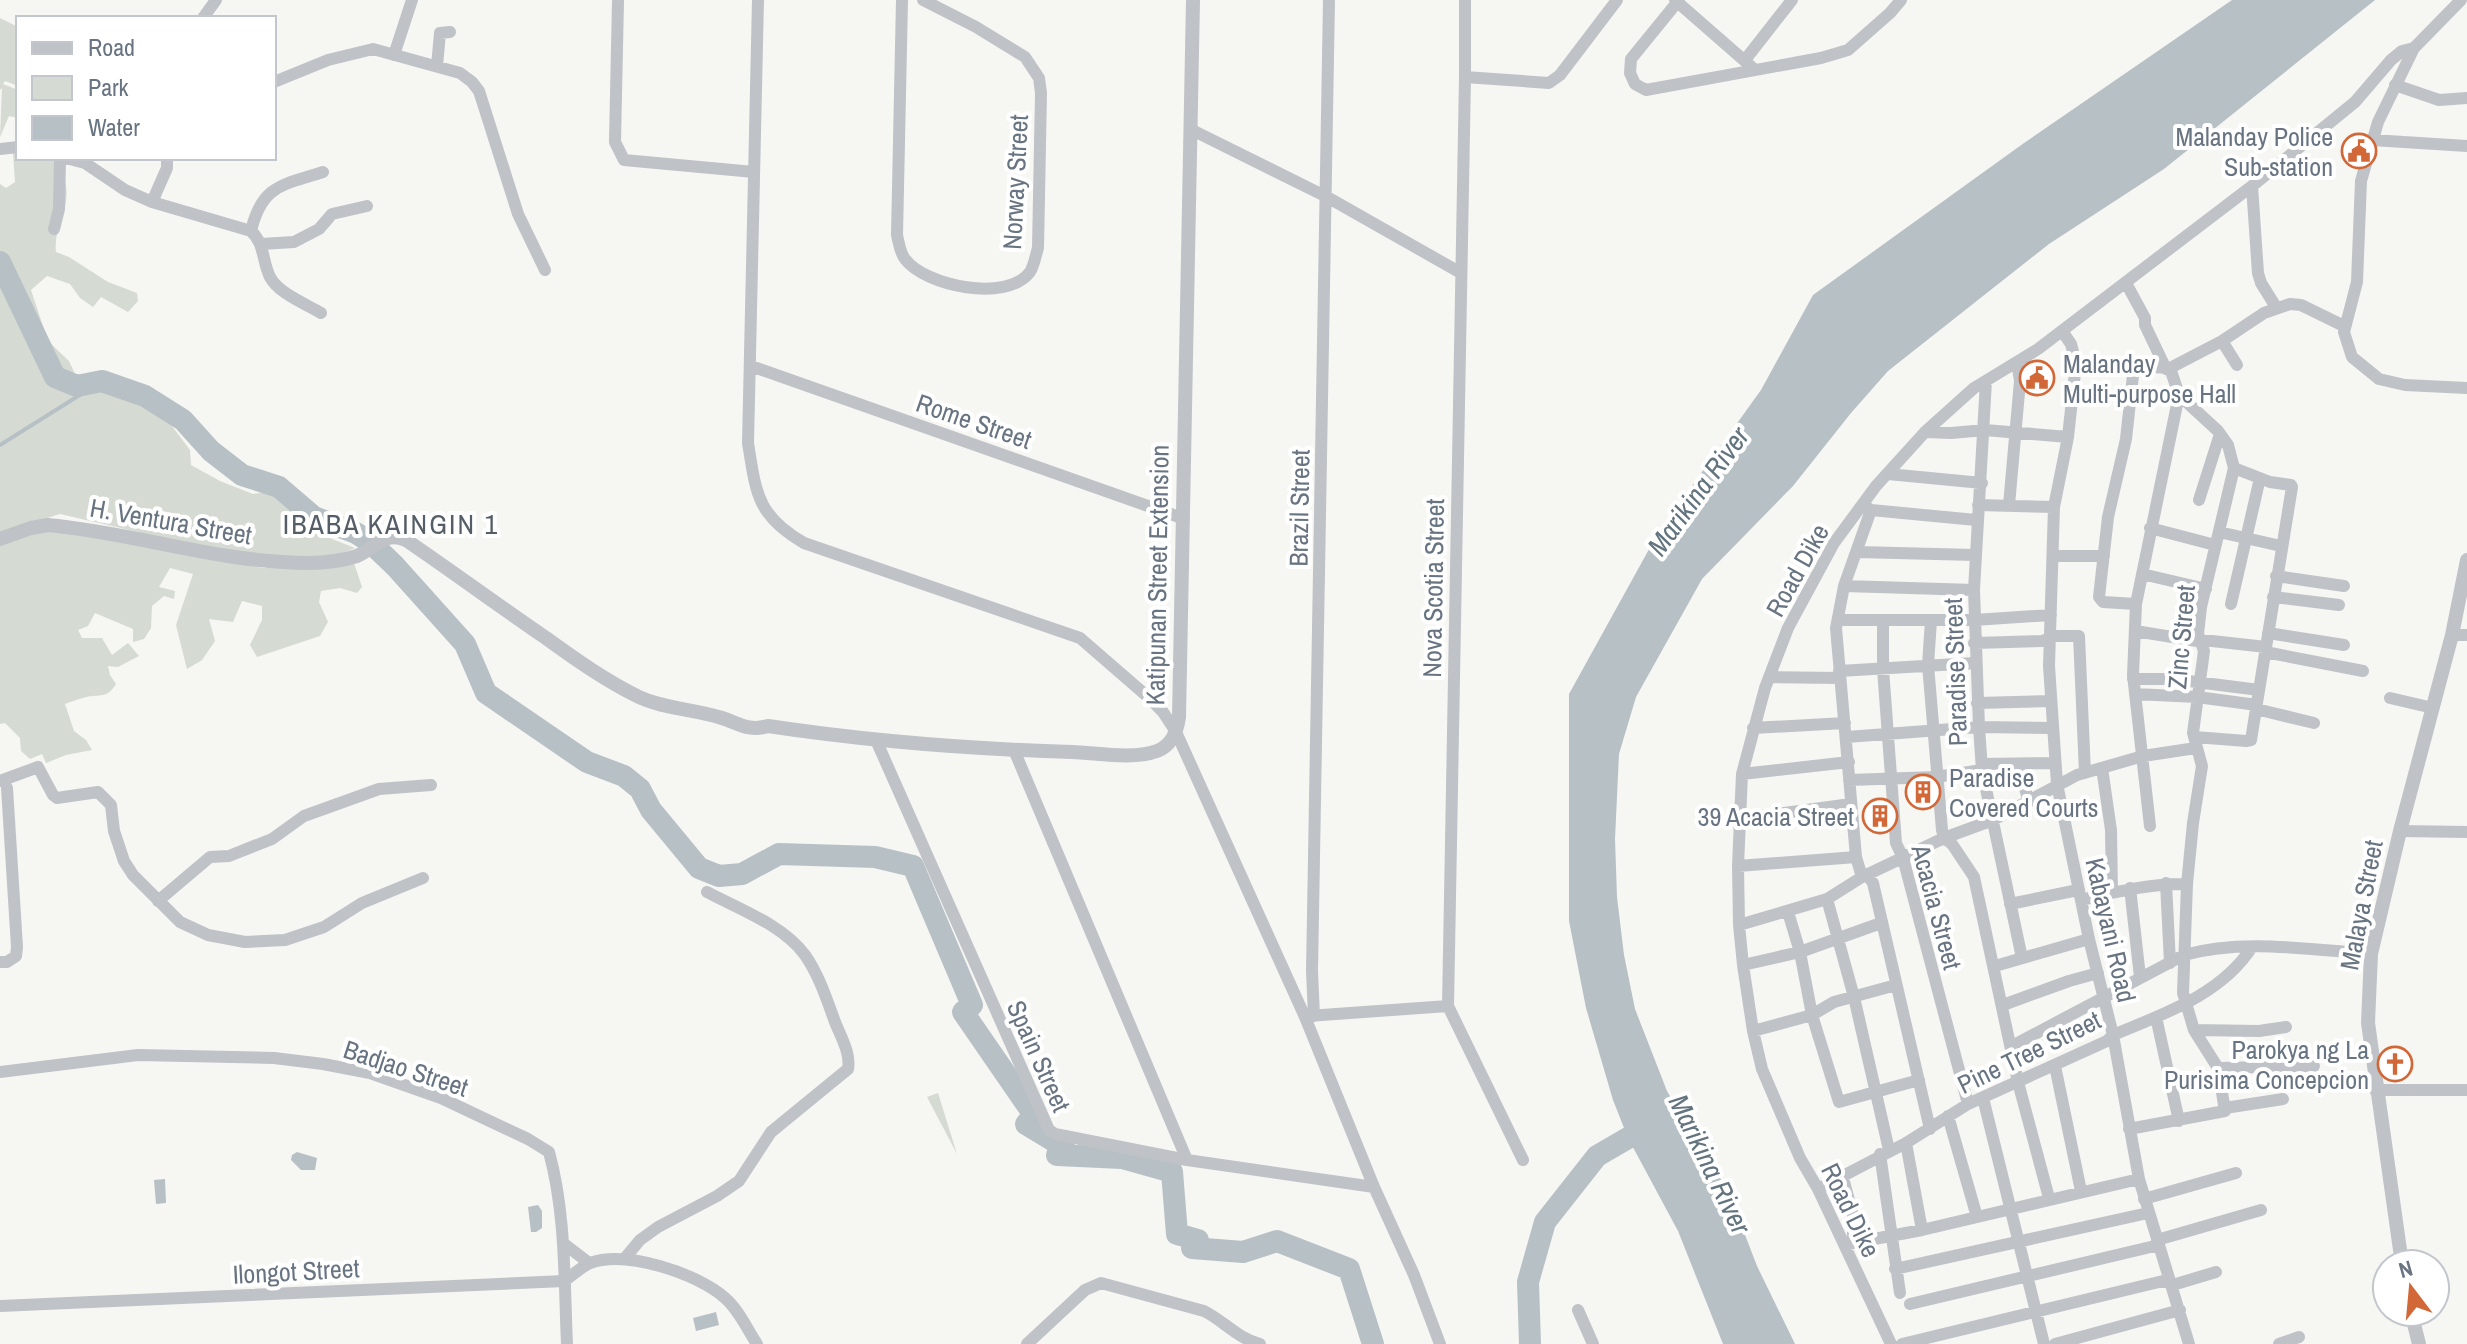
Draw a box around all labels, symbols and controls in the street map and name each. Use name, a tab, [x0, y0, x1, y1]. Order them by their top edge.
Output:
legend	[16, 16, 276, 160]
text: Road	[88, 31, 135, 63]
text: Park	[88, 71, 129, 103]
text: Water	[88, 111, 140, 143]
street label: Norway Street	[994, 114, 1036, 250]
place label: Malanday Police Sub-station	[2175, 119, 2333, 184]
public building icon: Malanday Police Sub-station	[2340, 132, 2378, 170]
place label: Malanday Multi-purpose Hall	[2063, 346, 2236, 411]
public building icon: Malanday Multi-purpose Hall	[2018, 359, 2056, 397]
street label: Rome Street	[912, 385, 1036, 457]
water label: Marikina River	[1638, 418, 1758, 563]
street label: Katipunan Street Extension	[1137, 444, 1177, 706]
street label: Brazil Street	[1280, 449, 1318, 567]
street label: H. Ventura Street	[87, 490, 255, 552]
street label: Nova Scotia Street	[1414, 498, 1452, 678]
district label: IBABA KAINGIN 1	[283, 505, 499, 543]
street label: Road Dike	[1757, 517, 1837, 623]
street label: Zinc Street	[2159, 583, 2203, 690]
street label: Paradise Street	[1935, 597, 1975, 747]
place label: Paradise Covered Courts	[1949, 760, 2098, 825]
building icon: Paradise Covered Courts	[1904, 773, 1942, 811]
building icon: 39 Acacia Street	[1861, 797, 1899, 835]
place label: 39 Acacia Street	[1698, 799, 1854, 834]
street label: Malaya Street	[2331, 837, 2391, 973]
street label: Acacia Street	[1903, 840, 1970, 973]
street label: Kabayani Road	[2077, 854, 2145, 1006]
street label: Spain Street	[999, 995, 1079, 1117]
street label: Pine Tree Street	[1952, 1002, 2107, 1102]
street label: Badjao Street	[339, 1031, 473, 1105]
place label: Parokya ng La Purisima Concepcion	[2164, 1032, 2369, 1097]
church icon: Parokya ng La Purisima Concepcion	[2376, 1045, 2414, 1083]
water label: Marikina River	[1660, 1088, 1761, 1241]
street label: Road Dike	[1813, 1157, 1889, 1263]
north arrow	[2371, 1248, 2451, 1328]
street label: Ilongot Street	[232, 1250, 360, 1292]
text: N	[2395, 1253, 2416, 1285]

